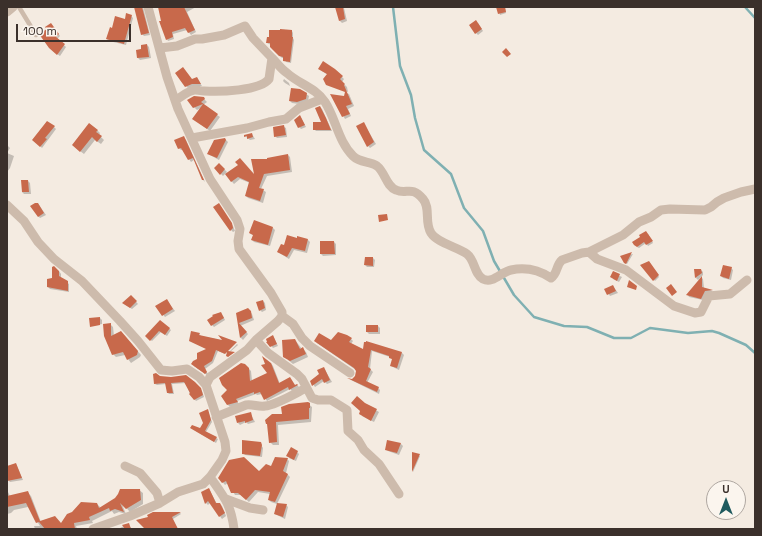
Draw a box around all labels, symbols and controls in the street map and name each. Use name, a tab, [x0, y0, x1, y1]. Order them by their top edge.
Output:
scale bar	[18, 16, 133, 42]
text: 100 m	[23, 23, 57, 39]
north arrow	[706, 480, 746, 520]
text: U	[722, 482, 730, 496]

